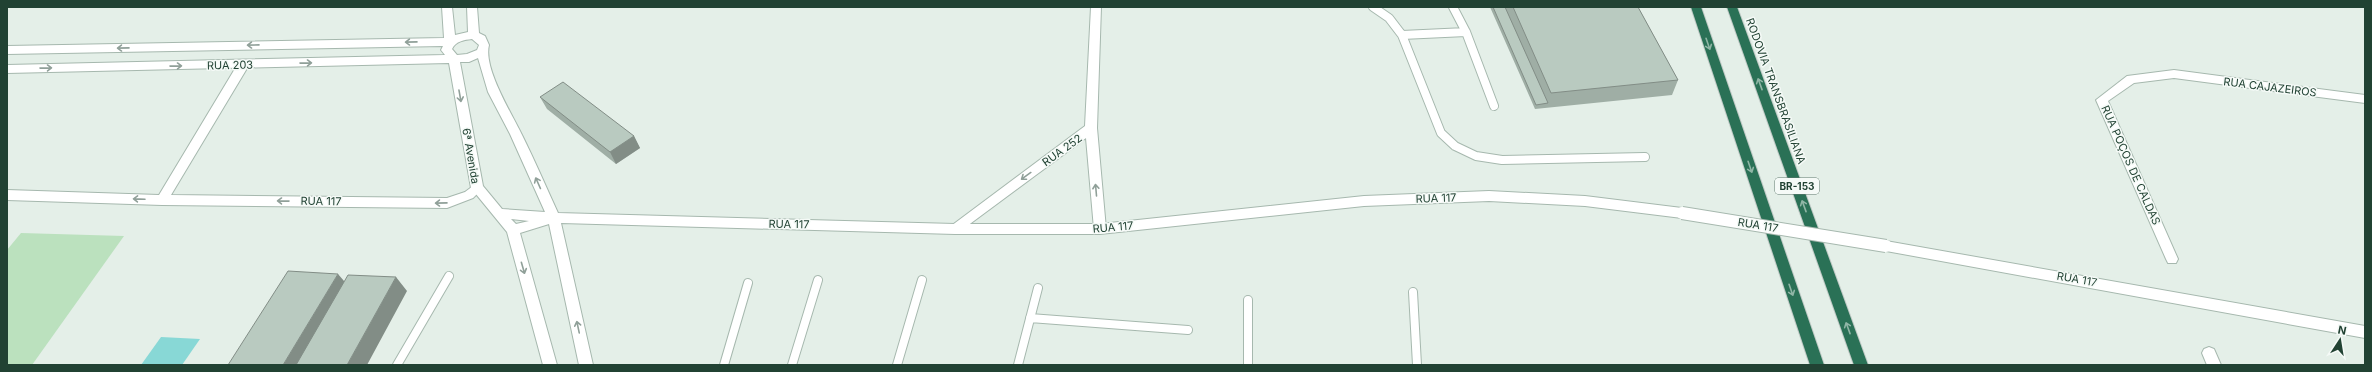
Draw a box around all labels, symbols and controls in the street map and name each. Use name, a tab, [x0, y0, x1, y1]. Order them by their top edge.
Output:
street label: RODOVIA TRANSBRASILIANA	[1743, 16, 1809, 166]
one-way arrow	[1705, 37, 1712, 50]
one-way arrow	[405, 39, 418, 46]
one-way arrow	[247, 41, 260, 49]
one-way arrow	[117, 44, 130, 52]
street label: RUA 203	[207, 58, 253, 72]
one-way arrow	[299, 59, 312, 67]
one-way arrow	[169, 62, 182, 70]
one-way arrow	[39, 64, 52, 72]
street label: RUA CAJAZEIROS	[2223, 74, 2317, 100]
one-way arrow	[1755, 78, 1763, 90]
one-way arrow	[457, 89, 465, 102]
street label: RUA POÇOS DE CALDAS	[2098, 103, 2164, 227]
street label: 6ª Avenida	[459, 127, 483, 185]
street label: RUA 252	[1039, 131, 1085, 169]
one-way arrow	[1747, 160, 1754, 173]
one-way arrow	[1021, 172, 1032, 180]
one-way arrow	[534, 177, 541, 189]
road number: BR-153	[1775, 178, 1819, 194]
one-way arrow	[1093, 184, 1100, 197]
street label: RUA 117	[1415, 190, 1457, 206]
street label: RUA 117	[300, 194, 342, 208]
one-way arrow	[133, 195, 146, 203]
one-way arrow	[277, 197, 290, 205]
one-way arrow	[435, 199, 448, 206]
one-way arrow	[1799, 200, 1807, 212]
street label: RUA 117	[1737, 215, 1779, 235]
street label: RUA 117	[768, 217, 810, 231]
street label: RUA 117	[1092, 218, 1134, 236]
one-way arrow	[520, 261, 527, 274]
street label: RUA 117	[2056, 269, 2098, 289]
one-way arrow	[1788, 284, 1796, 296]
north arrow	[2320, 320, 2360, 360]
one-way arrow	[573, 321, 581, 334]
one-way arrow	[1844, 322, 1851, 335]
text: N	[2337, 322, 2348, 338]

